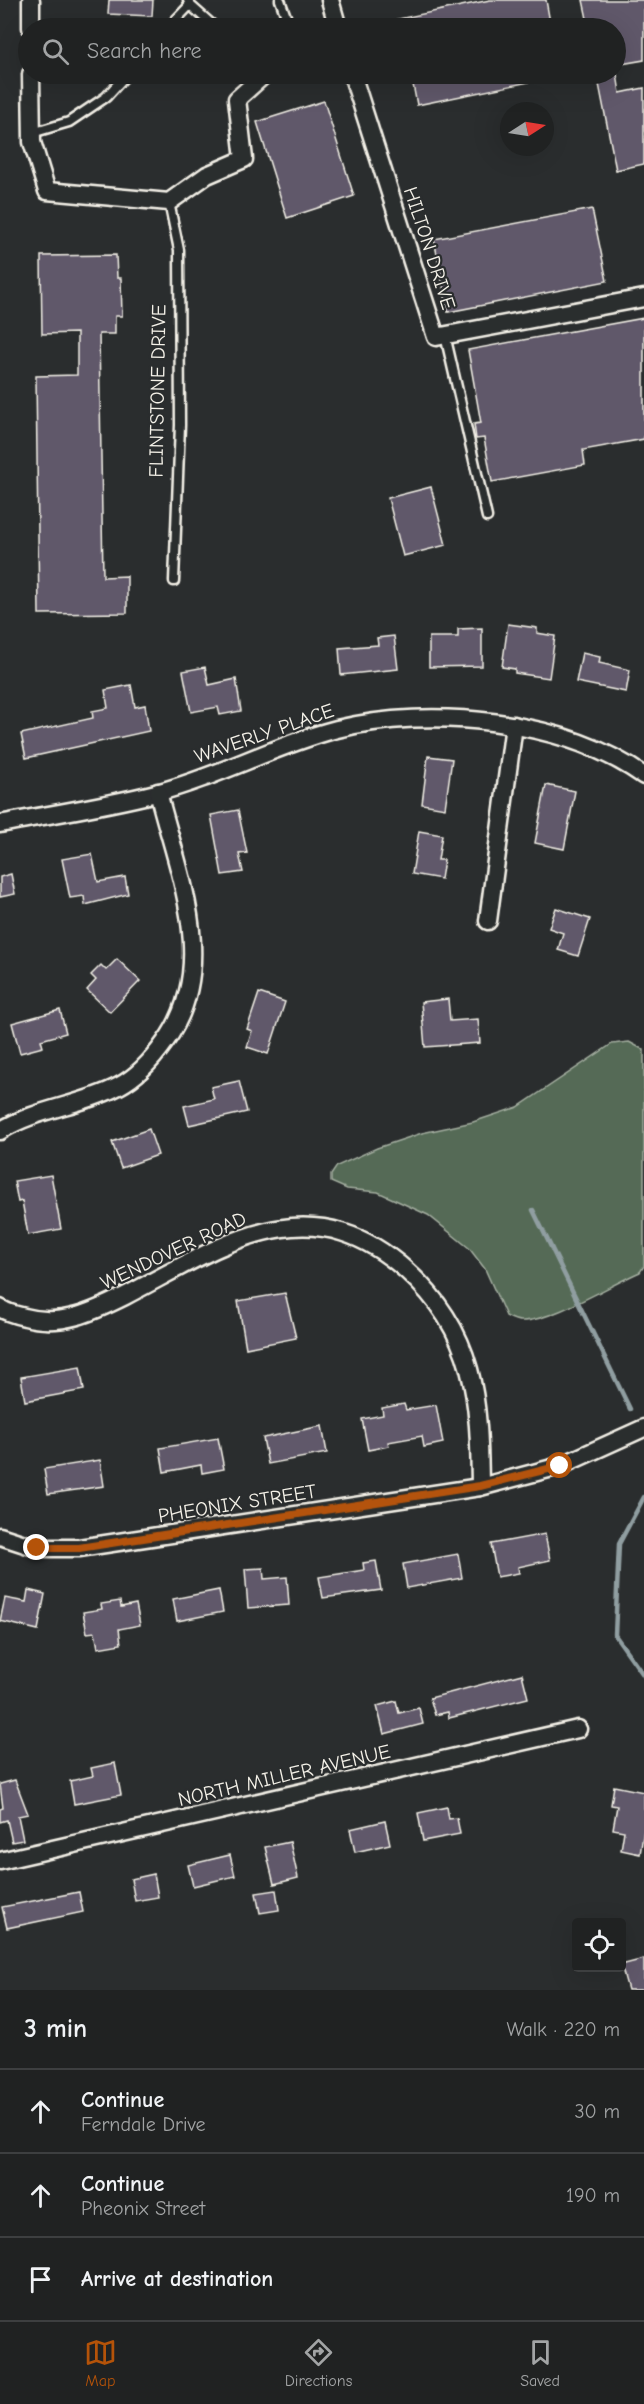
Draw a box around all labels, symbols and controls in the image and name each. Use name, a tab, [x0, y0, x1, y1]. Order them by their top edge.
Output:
search box	[18, 18, 626, 84]
icon: search	[39, 35, 72, 68]
text: Search here	[87, 38, 202, 64]
north arrow	[500, 102, 554, 156]
street label: HILTON DRIVE	[399, 184, 460, 312]
street label: FLINTSTONE DRIVE	[144, 304, 171, 478]
street label: WAVERLY PLACE	[191, 699, 337, 768]
street label: WENDOVER ROAD	[97, 1207, 250, 1294]
route start	[546, 1452, 572, 1478]
street label: PHEONIX STREET	[156, 1480, 318, 1527]
route end	[23, 1534, 49, 1560]
street label: NORTH MILLER AVENUE	[176, 1740, 393, 1811]
map controls	[572, 1918, 626, 1972]
button: locate	[572, 1918, 626, 1972]
text: 3 min	[24, 2014, 87, 2044]
text: Walk · 220 m	[506, 2018, 620, 2041]
text: Continue	[81, 2087, 164, 2113]
icon: ahead	[24, 2095, 57, 2128]
text: 30 m	[574, 2100, 620, 2123]
text: Ferndale Drive	[81, 2113, 205, 2136]
text: Continue	[81, 2171, 164, 2197]
icon: ahead	[24, 2179, 57, 2212]
text: 190 m	[566, 2184, 620, 2207]
text: Pheonix Street	[81, 2197, 205, 2220]
icon: arrive	[24, 2263, 57, 2296]
text: Arrive at destination	[81, 2266, 273, 2292]
tab: Map	[84, 2336, 117, 2390]
tab: Directions	[285, 2336, 352, 2390]
tab: Saved	[520, 2336, 560, 2390]

